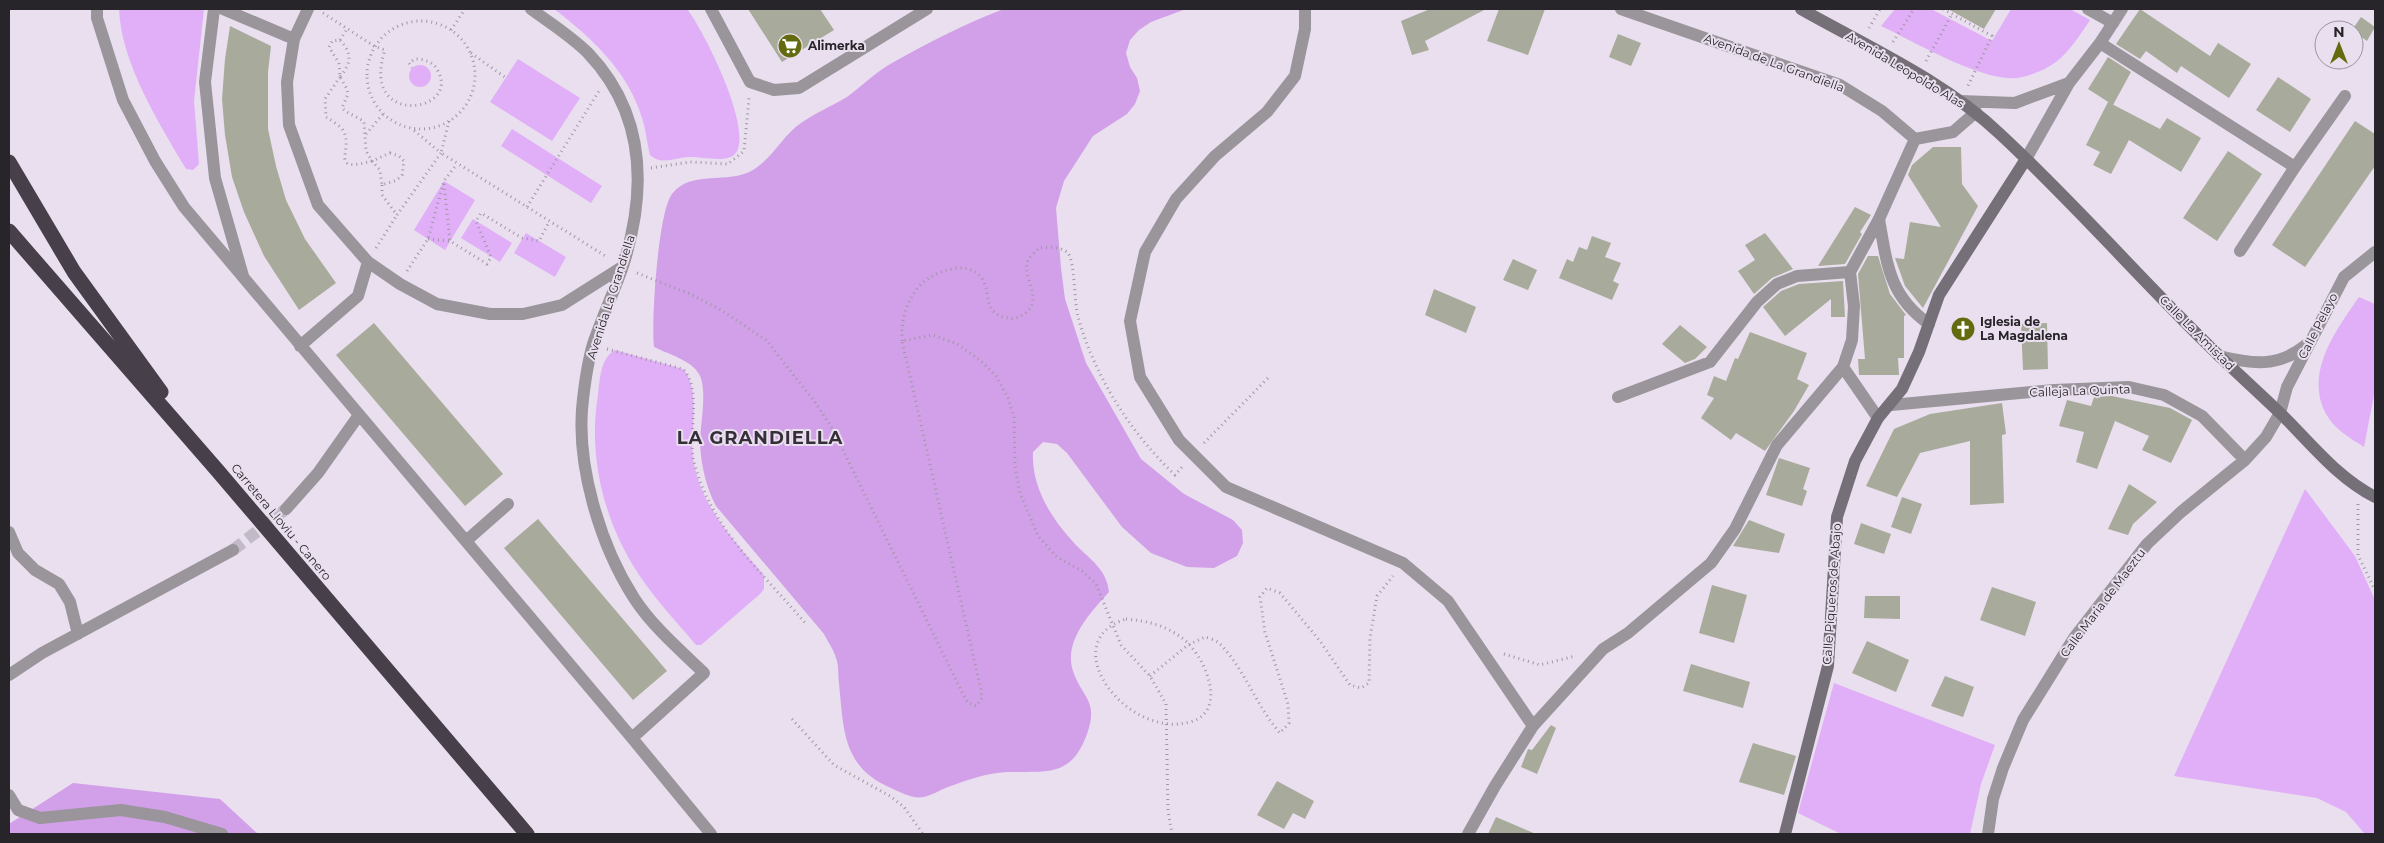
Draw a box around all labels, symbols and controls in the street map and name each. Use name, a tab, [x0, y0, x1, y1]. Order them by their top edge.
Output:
north arrow	[2314, 20, 2364, 70]
text: N	[2333, 23, 2345, 41]
street label: Avenida Leopoldo Alas	[1843, 28, 1967, 111]
street label: Avenida de La Grandiella	[1702, 30, 1846, 95]
supermarket icon: Alimerka	[777, 33, 803, 59]
place label: Alimerka	[807, 38, 865, 53]
street label: Avenida La Grandiella	[583, 233, 638, 361]
street label: Calle Pelayo	[2295, 290, 2341, 361]
street label: Calle La Amistad	[2157, 292, 2238, 373]
place label: Iglesia de La Magdalena	[1980, 314, 2068, 343]
church icon: Iglesia de La Magdalena	[1950, 316, 1976, 342]
street label: Calleja La Quinta	[2029, 381, 2131, 400]
district label: LA GRANDIELLA	[677, 427, 843, 449]
street label: Carretera Lloviu - Canero	[228, 460, 335, 583]
street label: Calle Piqueros de Abajo	[1819, 523, 1844, 665]
street label: Calle Maria de Maeztu	[2057, 545, 2148, 660]

